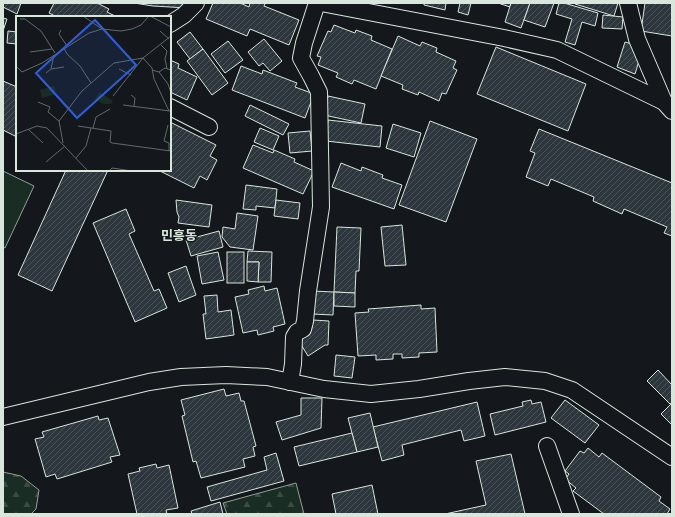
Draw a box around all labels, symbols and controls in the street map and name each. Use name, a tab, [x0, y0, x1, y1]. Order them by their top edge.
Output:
inset map	[16, 16, 171, 171]
district label: 민흥동	[161, 228, 197, 243]

